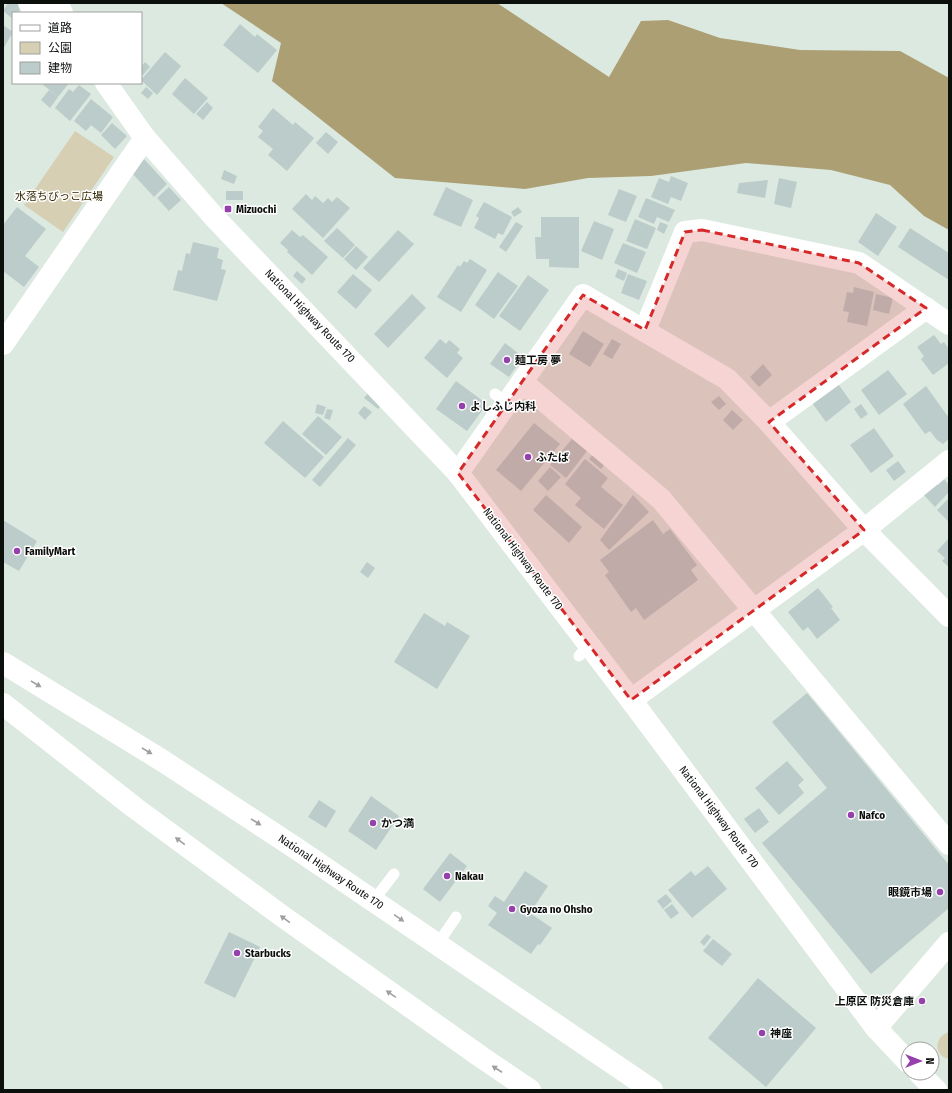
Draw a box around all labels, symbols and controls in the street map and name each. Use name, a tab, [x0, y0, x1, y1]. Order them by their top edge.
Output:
legend	[12, 12, 142, 84]
text: 道路	[48, 21, 72, 35]
text: 公園	[48, 41, 72, 55]
text: 建物	[48, 61, 72, 75]
park label: 水落ちびっこ広場	[15, 190, 103, 203]
place label: Mizuochi	[236, 203, 276, 216]
marker: Mizuochi	[223, 204, 233, 214]
street label: National Highway Route 170	[262, 267, 358, 365]
place label: 麺工房 夢	[514, 354, 561, 367]
marker: 麺工房 夢	[502, 355, 512, 365]
place label: よしふじ内科	[470, 400, 536, 413]
marker: よしふじ内科	[457, 401, 467, 411]
place label: ふたば	[536, 451, 569, 464]
marker: ふたば	[523, 452, 533, 462]
street label: National Highway Route 170	[480, 506, 566, 613]
place label: FamilyMart	[25, 545, 75, 558]
marker: FamilyMart	[12, 546, 22, 556]
one-way arrow	[30, 680, 42, 687]
one-way arrow	[141, 748, 153, 755]
street label: National Highway Route 170	[676, 764, 762, 871]
place label: Nafco	[859, 809, 885, 822]
marker: Nafco	[846, 810, 856, 820]
place label: かつ満	[381, 817, 414, 830]
one-way arrow	[251, 818, 261, 826]
marker: かつ満	[368, 818, 378, 828]
street label: National Highway Route 170	[276, 832, 386, 912]
one-way arrow	[175, 837, 186, 846]
place label: Nakau	[455, 870, 484, 883]
marker: Nakau	[442, 871, 452, 881]
place label: 眼鏡市場	[888, 886, 932, 899]
marker: 眼鏡市場	[935, 887, 945, 897]
place label: Gyoza no Ohsho	[520, 903, 593, 916]
marker: Gyoza no Ohsho	[507, 904, 517, 914]
one-way arrow	[393, 914, 404, 922]
one-way arrow	[280, 915, 290, 923]
place label: Starbucks	[245, 947, 291, 960]
marker: Starbucks	[232, 948, 242, 958]
one-way arrow	[386, 990, 396, 998]
place label: 上原区 防災倉庫	[835, 995, 914, 1008]
marker: 上原区 防災倉庫	[917, 996, 927, 1006]
place label: 神座	[770, 1027, 792, 1040]
marker: 神座	[757, 1028, 767, 1038]
north arrow	[900, 1041, 940, 1081]
text: N	[923, 1058, 936, 1064]
one-way arrow	[492, 1065, 503, 1072]

